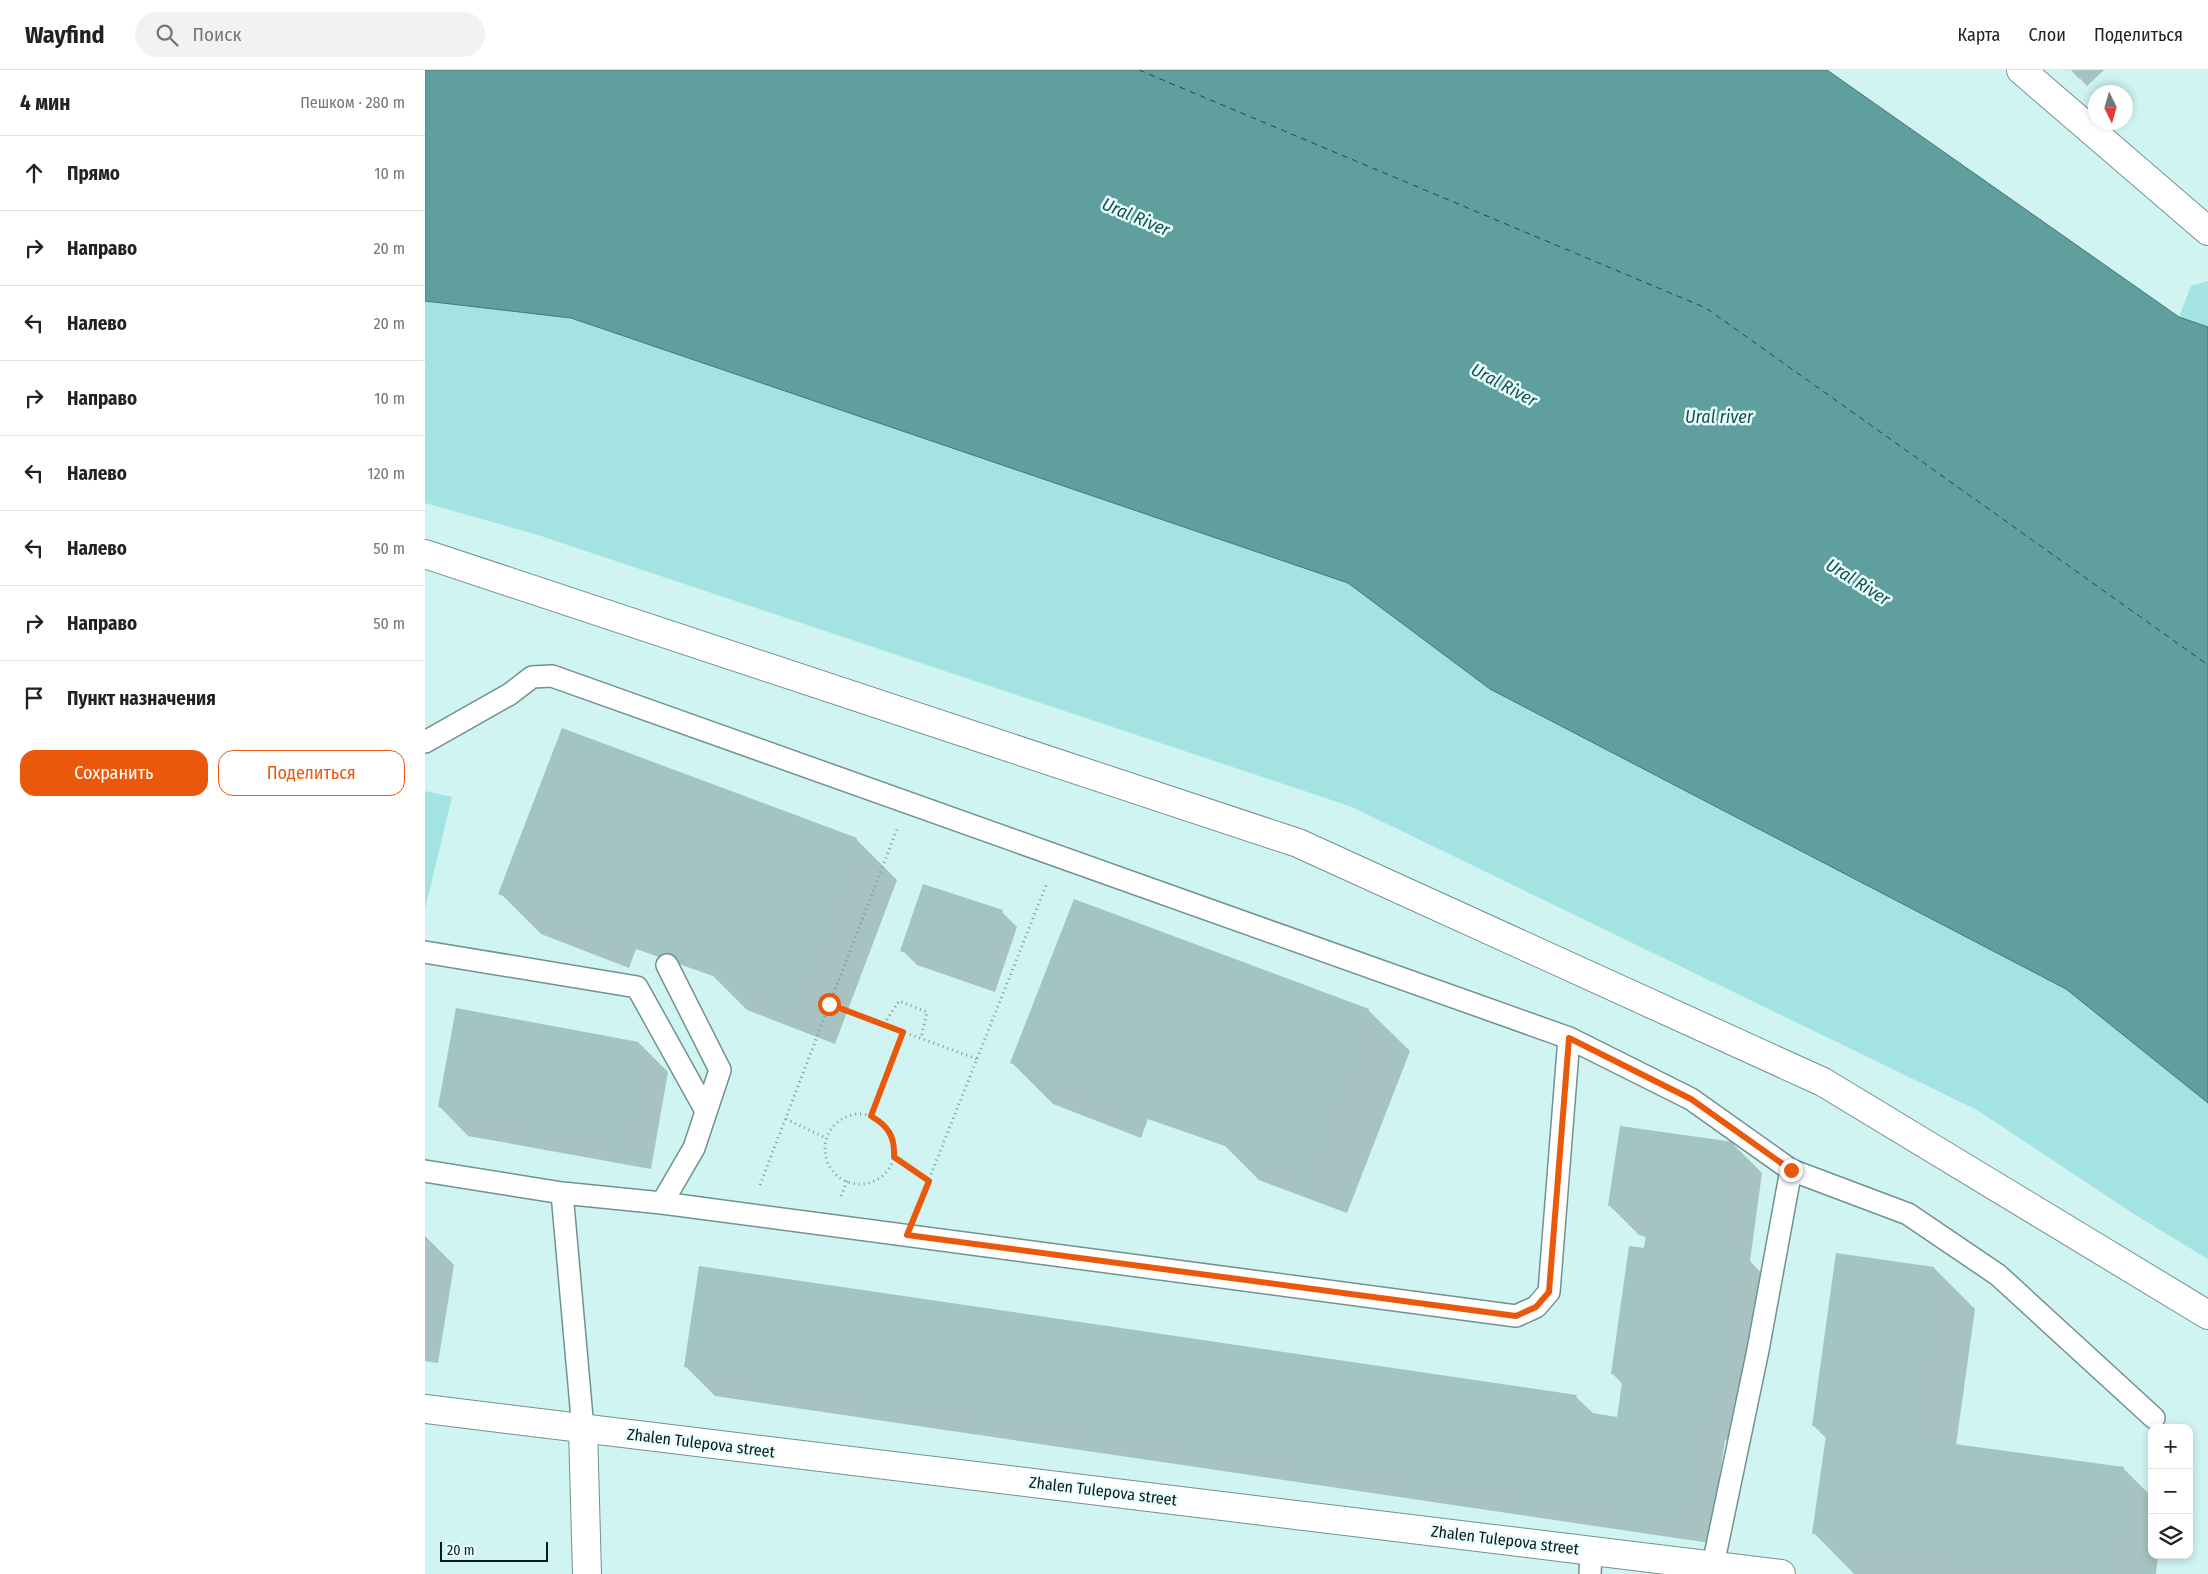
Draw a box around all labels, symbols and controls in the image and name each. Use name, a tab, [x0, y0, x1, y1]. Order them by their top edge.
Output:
search box	[135, 12, 485, 57]
text: Wayfind	[25, 21, 105, 49]
icon: search	[153, 21, 181, 49]
text: Поиск	[193, 23, 241, 46]
text: Карта	[1957, 24, 2000, 46]
text: Слои	[2028, 24, 2066, 46]
text: Поделиться	[2094, 24, 2183, 46]
north arrow	[2088, 85, 2133, 130]
text: 4 мин	[20, 90, 70, 116]
text: Пешком · 280 m	[300, 93, 405, 112]
icon: ahead	[20, 159, 48, 187]
text: Прямо	[67, 162, 120, 185]
text: 10 m	[374, 164, 405, 183]
water label: Ural River	[1099, 193, 1174, 241]
icon: right	[20, 234, 48, 262]
text: Направо	[67, 237, 137, 260]
text: 20 m	[374, 239, 405, 258]
icon: left	[20, 309, 48, 337]
text: Налево	[67, 312, 127, 335]
text: 20 m	[374, 314, 405, 333]
water label: Ural River	[1467, 359, 1541, 412]
icon: right	[20, 384, 48, 412]
text: Направо	[67, 387, 137, 410]
text: 10 m	[374, 389, 405, 408]
water label: Ural river	[1685, 406, 1754, 428]
icon: left	[20, 459, 48, 487]
text: Налево	[67, 462, 127, 485]
text: 120 m	[367, 464, 405, 483]
icon: left	[20, 534, 48, 562]
text: Налево	[67, 537, 127, 560]
text: 50 m	[373, 539, 405, 558]
water label: Ural River	[1822, 554, 1895, 611]
icon: right	[20, 609, 48, 637]
text: Направо	[67, 612, 137, 635]
text: 50 m	[373, 614, 405, 633]
icon: arrive	[20, 684, 48, 712]
text: Пункт назначения	[67, 687, 216, 710]
button: Сохранить	[20, 750, 208, 796]
button: Поделиться	[218, 750, 405, 796]
route start	[818, 993, 841, 1016]
route end	[1780, 1159, 1803, 1182]
map controls	[2148, 1424, 2193, 1559]
button: +	[2148, 1424, 2193, 1469]
street label: Zhalen Tulepova street	[626, 1425, 777, 1462]
button: −	[2148, 1469, 2193, 1514]
street label: Zhalen Tulepova street	[1028, 1473, 1179, 1510]
button: layers	[2148, 1514, 2193, 1559]
street label: Zhalen Tulepova street	[1430, 1522, 1581, 1559]
scale bar	[440, 1539, 547, 1562]
text: 20 m	[447, 1542, 475, 1559]

